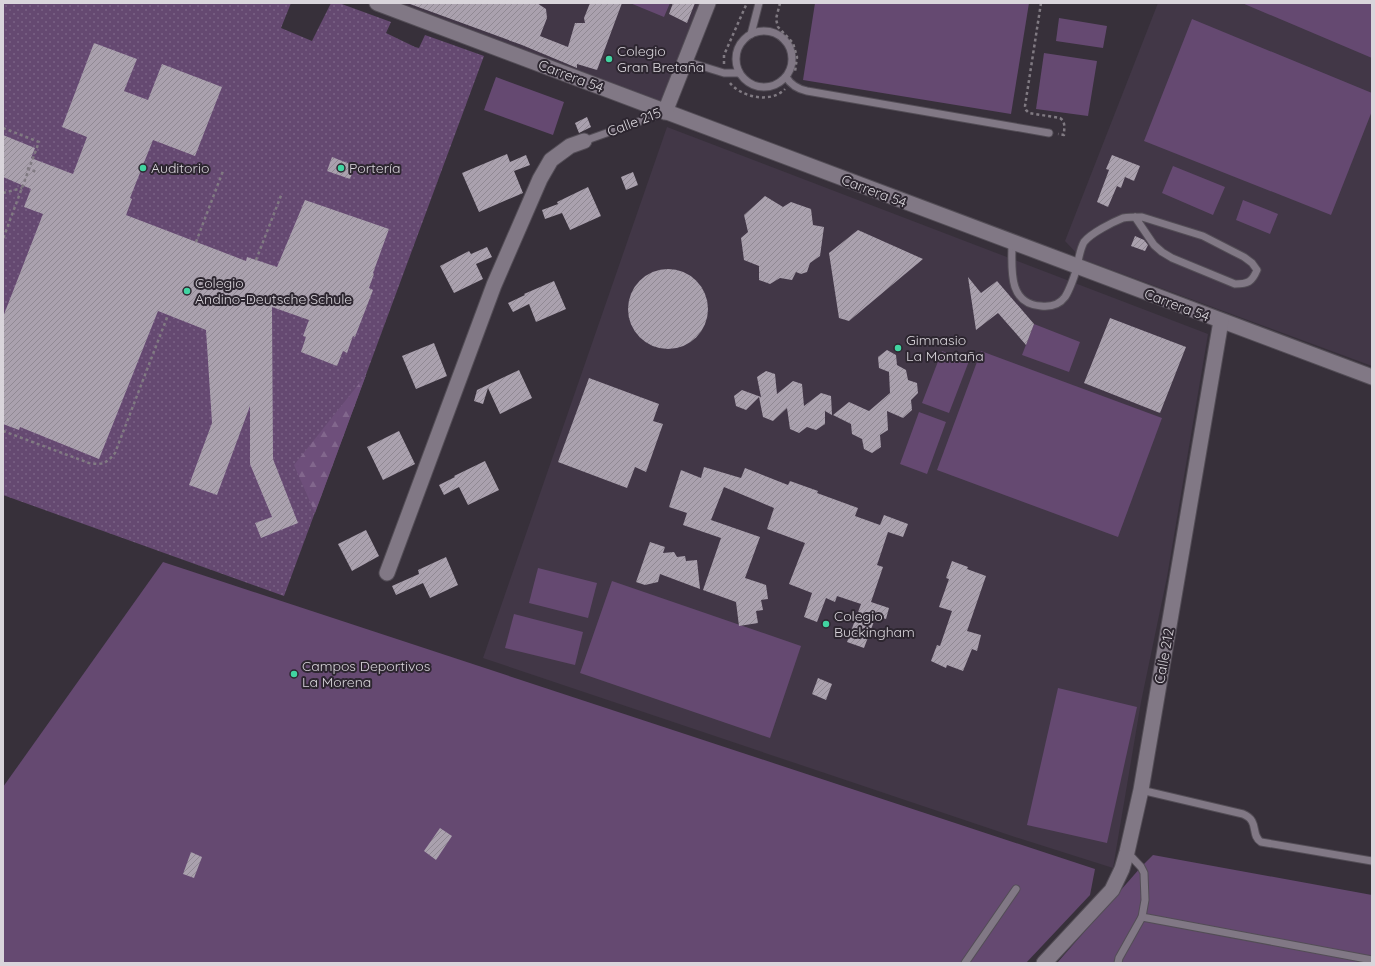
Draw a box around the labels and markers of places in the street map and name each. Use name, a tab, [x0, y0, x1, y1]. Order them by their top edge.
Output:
place label: Colegio Gran Bretaña	[617, 42, 704, 76]
marker: Colegio Gran Bretaña	[604, 54, 614, 64]
place label: Auditorio	[151, 159, 209, 177]
place label: Portería	[349, 159, 401, 177]
marker: Auditorio	[138, 163, 148, 173]
marker: Portería	[336, 163, 346, 173]
place label: Colegio Andino-Deutsche Schule	[195, 274, 352, 308]
marker: Colegio Andino-Deutsche Schule	[182, 286, 192, 296]
place label: Gimnasio La Montaña	[906, 331, 984, 365]
marker: Gimnasio La Montaña	[893, 343, 903, 353]
place label: Colegio Buckingham	[834, 607, 915, 641]
marker: Colegio Buckingham	[821, 619, 831, 629]
place label: Campos Deportivos La Morena	[302, 657, 430, 691]
marker: Campos Deportivos La Morena	[289, 669, 299, 679]

